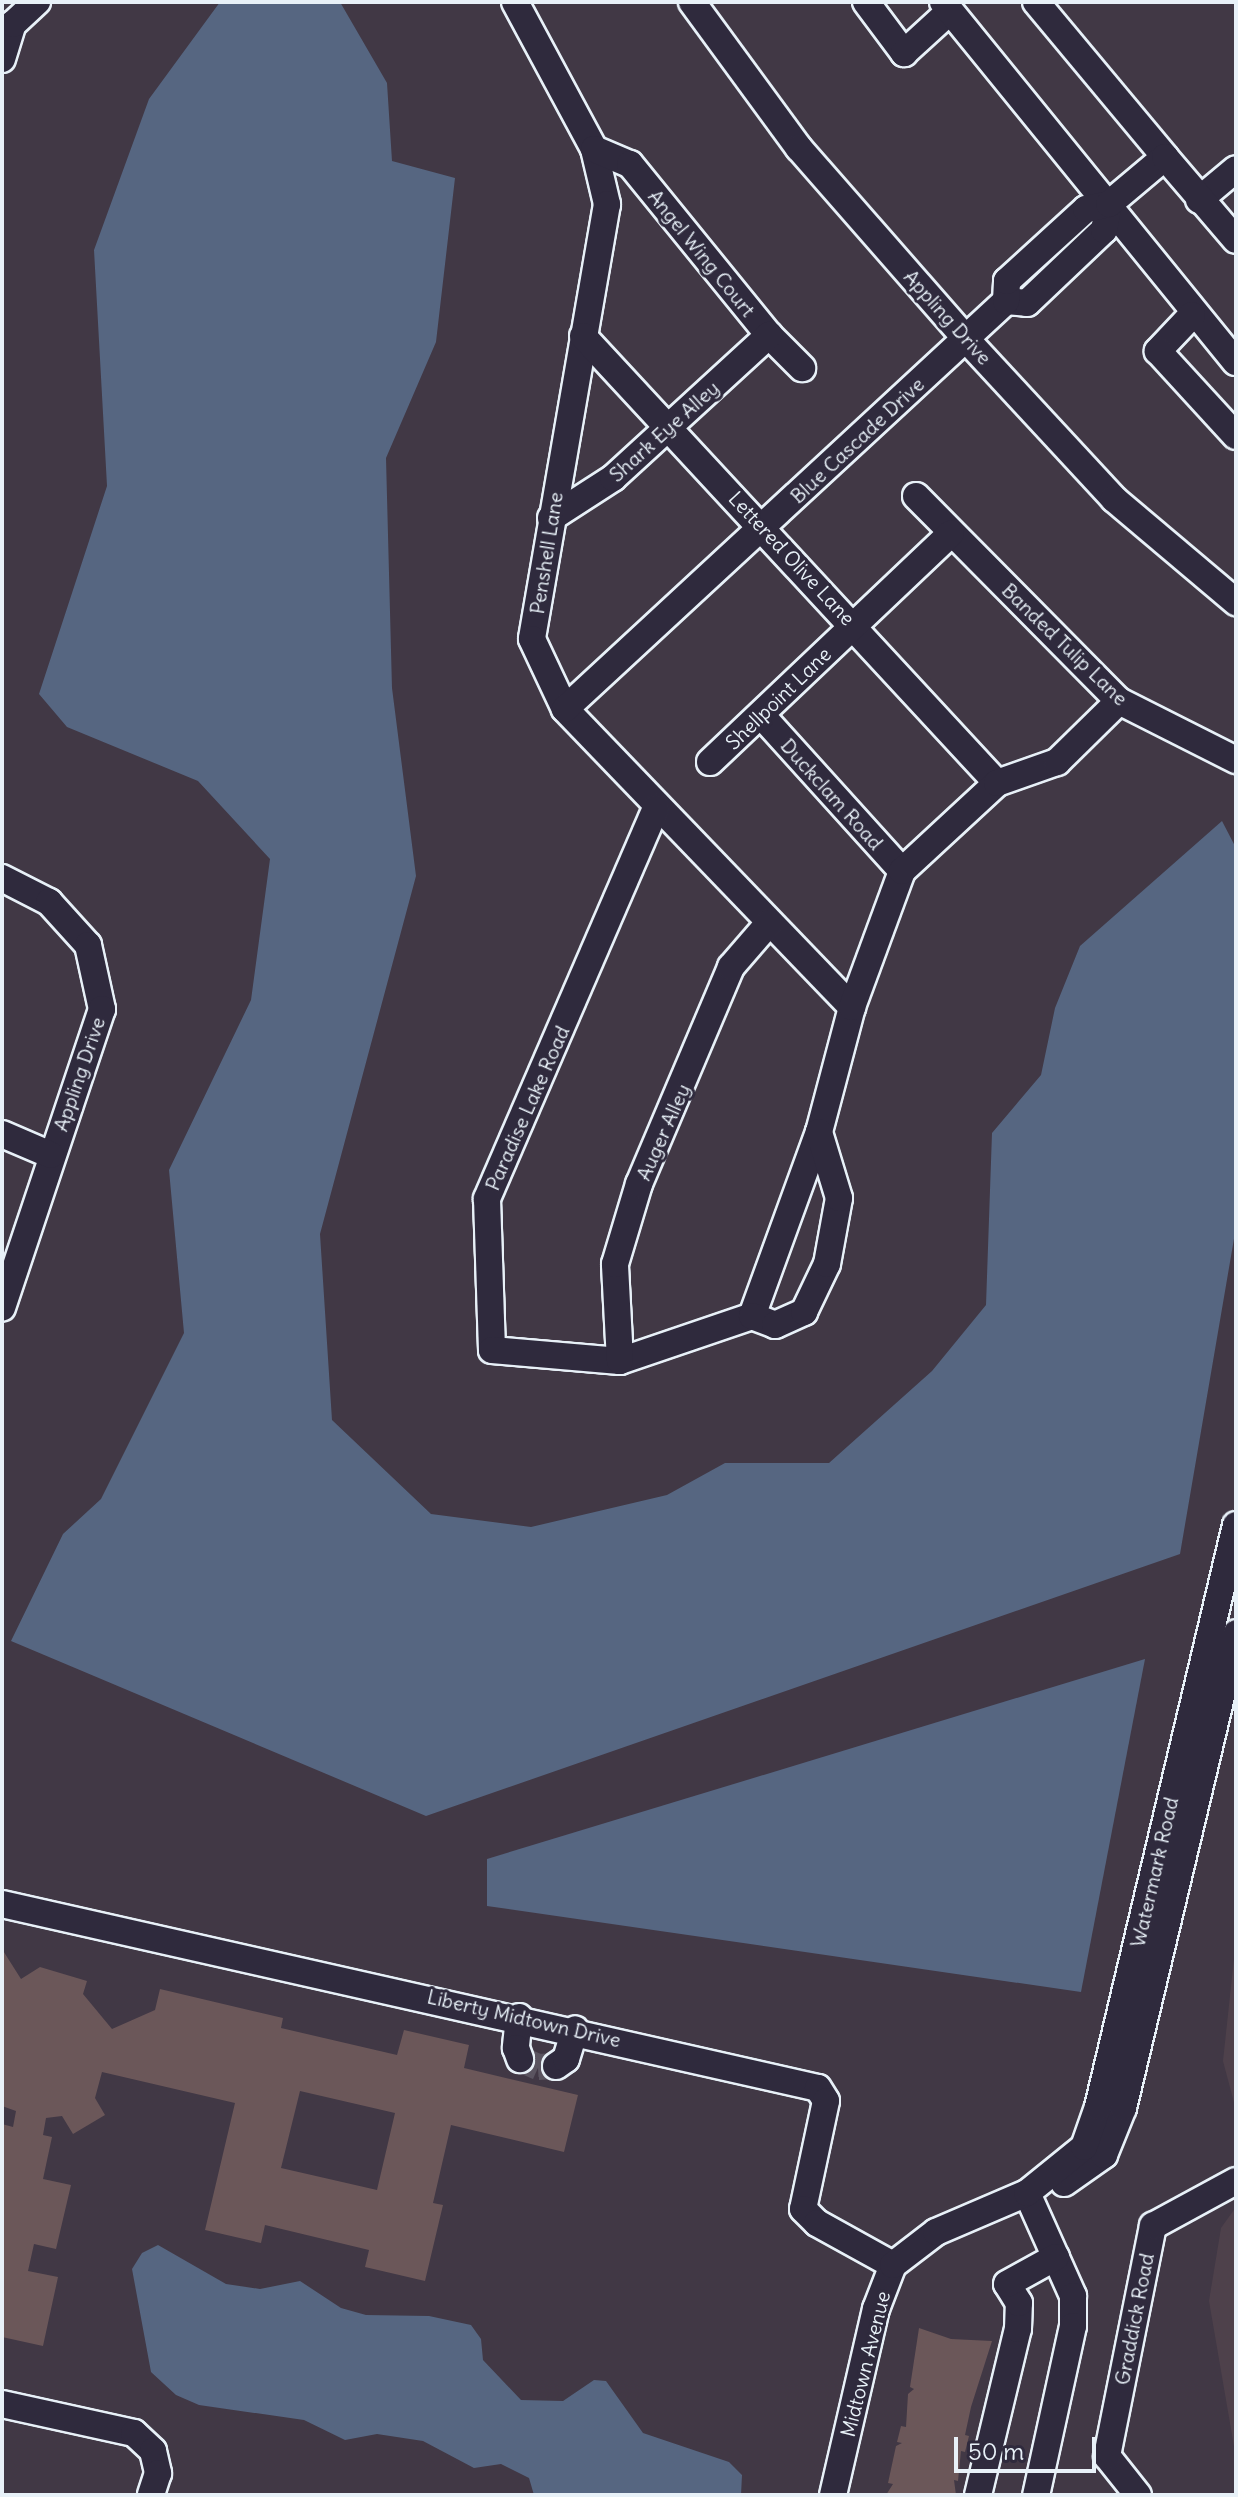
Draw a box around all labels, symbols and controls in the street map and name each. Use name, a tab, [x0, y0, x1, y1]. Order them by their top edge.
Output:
street label: Angel Wing Court	[643, 185, 761, 321]
street label: Appling Drive	[899, 265, 997, 369]
street label: Blue Cascade Drive	[785, 372, 929, 508]
street label: Shark Eye Alley	[604, 375, 724, 487]
street label: Lettered Olive Lane	[724, 486, 860, 630]
street label: Penshell Lane	[525, 490, 567, 616]
street label: Banded Tulip Lane	[997, 578, 1133, 710]
street label: Shellpoint Lane	[720, 642, 836, 754]
street label: Duckclam Road	[776, 733, 888, 855]
street label: Appling Drive	[48, 1014, 110, 1134]
street label: Paradise Lake Road	[480, 1022, 574, 1194]
street label: Auger Alley	[631, 1080, 695, 1184]
street label: Watermark Road	[1125, 1795, 1183, 1949]
street label: Liberty Midtown Drive	[425, 1984, 623, 2052]
street label: Graddick Road	[1109, 2251, 1159, 2387]
street label: Midtown Avenue	[835, 2289, 895, 2439]
scale bar	[958, 2421, 1100, 2471]
text: 50 m	[968, 2436, 1024, 2466]

